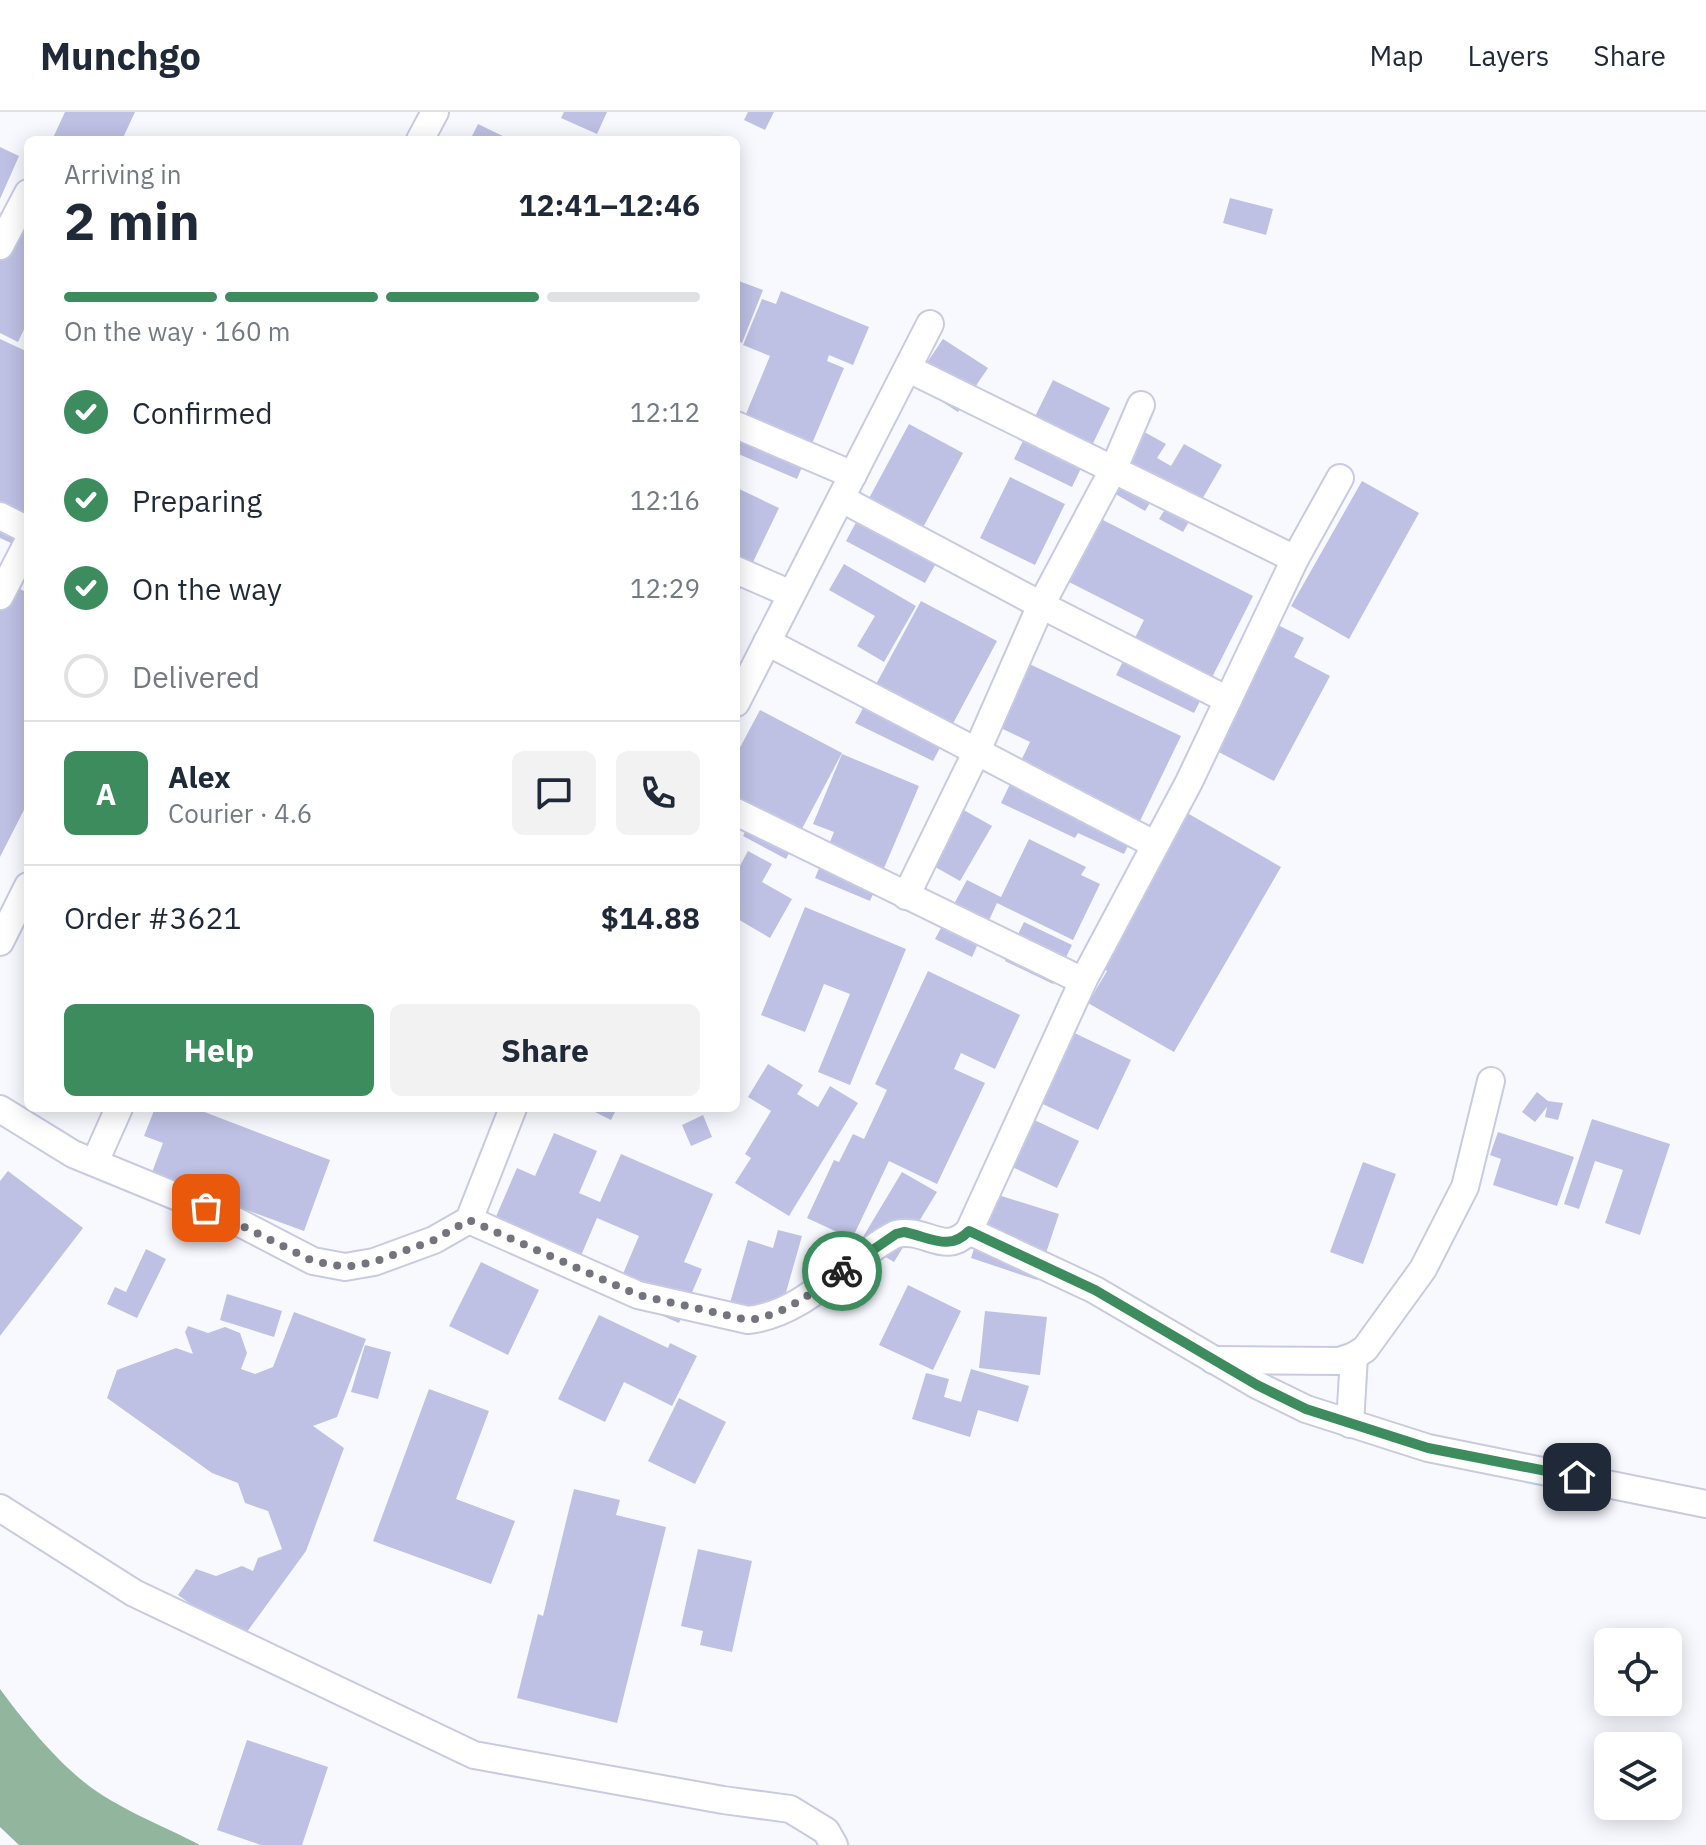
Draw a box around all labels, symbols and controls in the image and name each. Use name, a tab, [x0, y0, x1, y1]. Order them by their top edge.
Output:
text: Munchgo	[40, 31, 201, 80]
text: Map	[1369, 37, 1423, 74]
text: Layers	[1467, 37, 1549, 74]
text: Share	[1593, 37, 1666, 74]
text: Arriving in	[64, 157, 181, 191]
text: 12:41–12:46	[519, 185, 700, 224]
text: 2 min	[64, 187, 200, 254]
text: On the way · 160 m	[64, 314, 290, 348]
icon: check	[64, 390, 108, 434]
text: Confirmed	[132, 393, 273, 432]
text: 12:12	[630, 395, 700, 429]
icon: check	[64, 478, 108, 522]
text: Preparing	[132, 481, 262, 520]
text: 12:16	[630, 483, 700, 517]
icon: check	[64, 566, 108, 610]
text: On the way	[132, 569, 282, 608]
text: 12:29	[630, 571, 700, 605]
text: Delivered	[132, 657, 260, 696]
button: chat	[512, 751, 596, 835]
button: phone	[616, 751, 700, 835]
text: Alex	[168, 757, 231, 796]
text: A	[96, 774, 116, 813]
text: Courier · 4.6	[168, 796, 312, 830]
text: Order #3621	[64, 898, 241, 937]
text: $14.88	[601, 898, 700, 937]
button: Help	[64, 1004, 374, 1096]
button: Share	[390, 1004, 700, 1096]
pin	[172, 1174, 240, 1242]
icon: bag	[184, 1186, 228, 1230]
courier	[802, 1231, 882, 1311]
icon: bike	[820, 1249, 864, 1293]
pin	[1543, 1443, 1611, 1511]
icon: home	[1555, 1455, 1599, 1499]
map controls	[1594, 1628, 1682, 1820]
button: locate	[1594, 1628, 1682, 1716]
button: layers	[1594, 1732, 1682, 1820]

